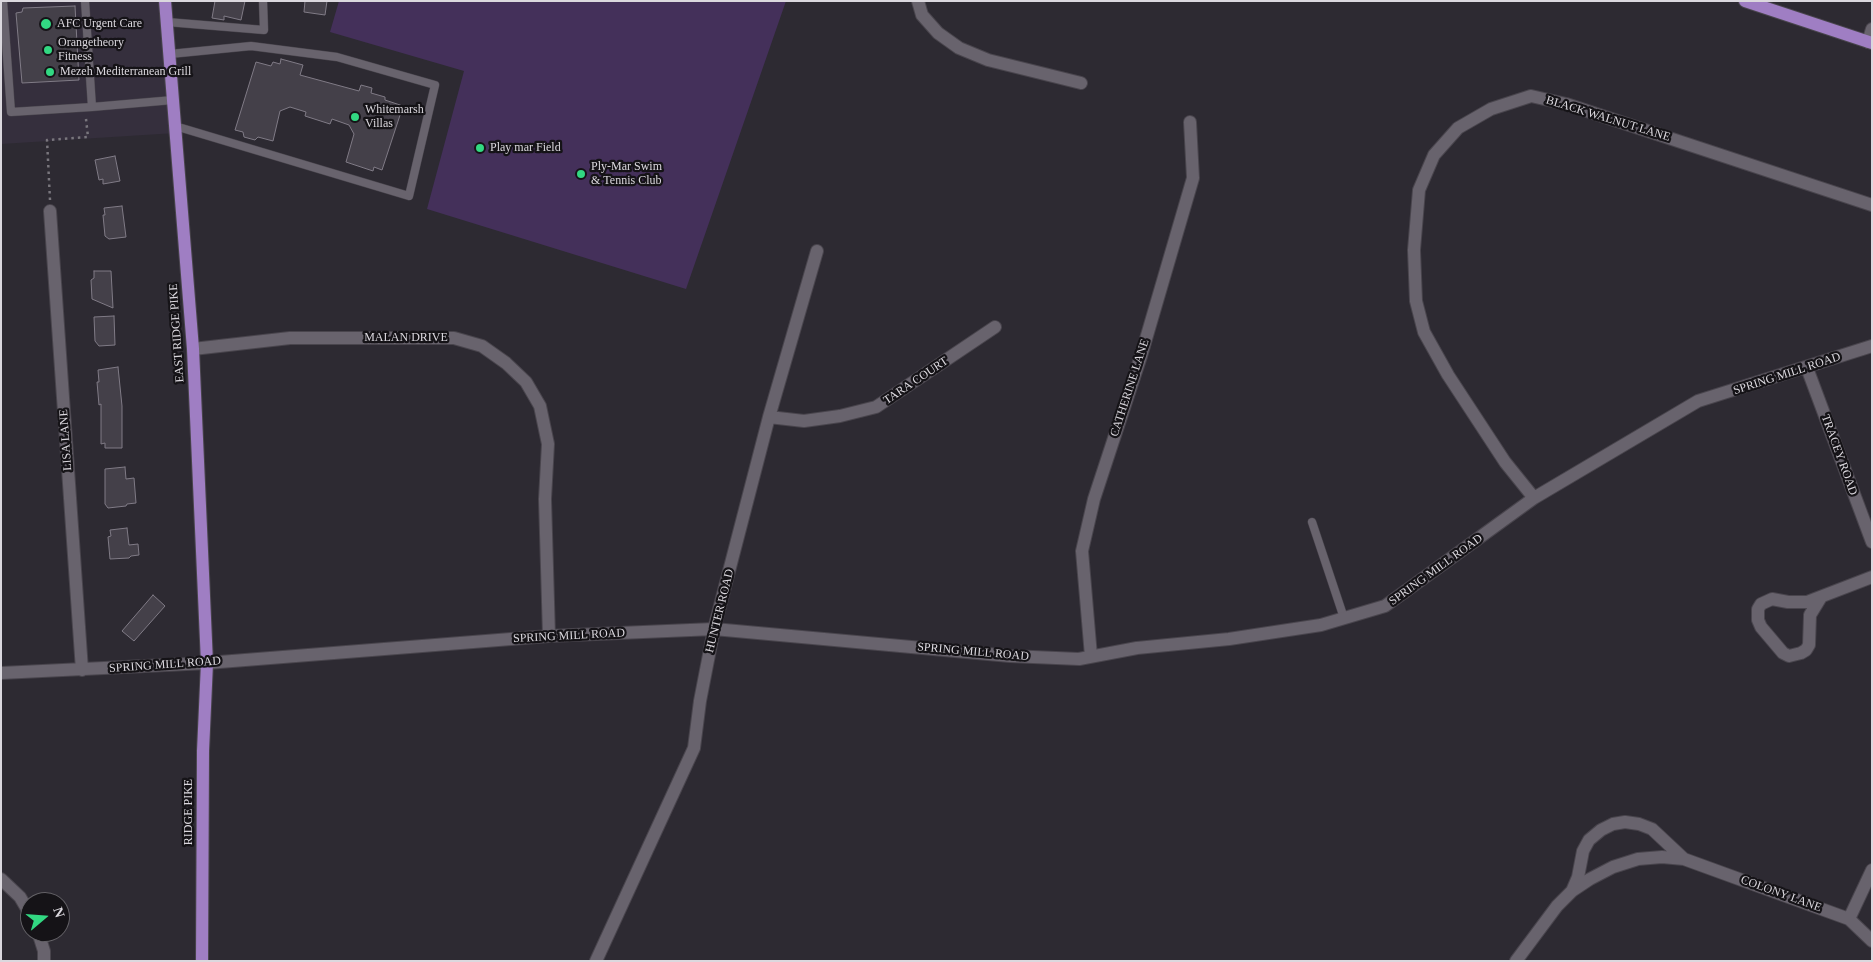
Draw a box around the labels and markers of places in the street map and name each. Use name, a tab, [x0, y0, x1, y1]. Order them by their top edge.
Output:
marker: AFC Urgent Care	[39, 17, 53, 31]
place label: AFC Urgent Care	[57, 17, 142, 31]
place label: Orangetheory Fitness	[58, 36, 124, 64]
marker: Orangetheory Fitness	[42, 44, 54, 56]
place label: Mezeh Mediterranean Grill	[60, 65, 191, 79]
marker: Mezeh Mediterranean Grill	[44, 66, 56, 78]
place label: Whitemarsh Villas	[365, 103, 424, 131]
marker: Whitemarsh Villas	[349, 111, 361, 123]
place label: Play mar Field	[490, 141, 561, 155]
marker: Play mar Field	[474, 142, 486, 154]
place label: Ply-Mar Swim & Tennis Club	[591, 160, 662, 188]
marker: Ply-Mar Swim & Tennis Club	[575, 168, 587, 180]

